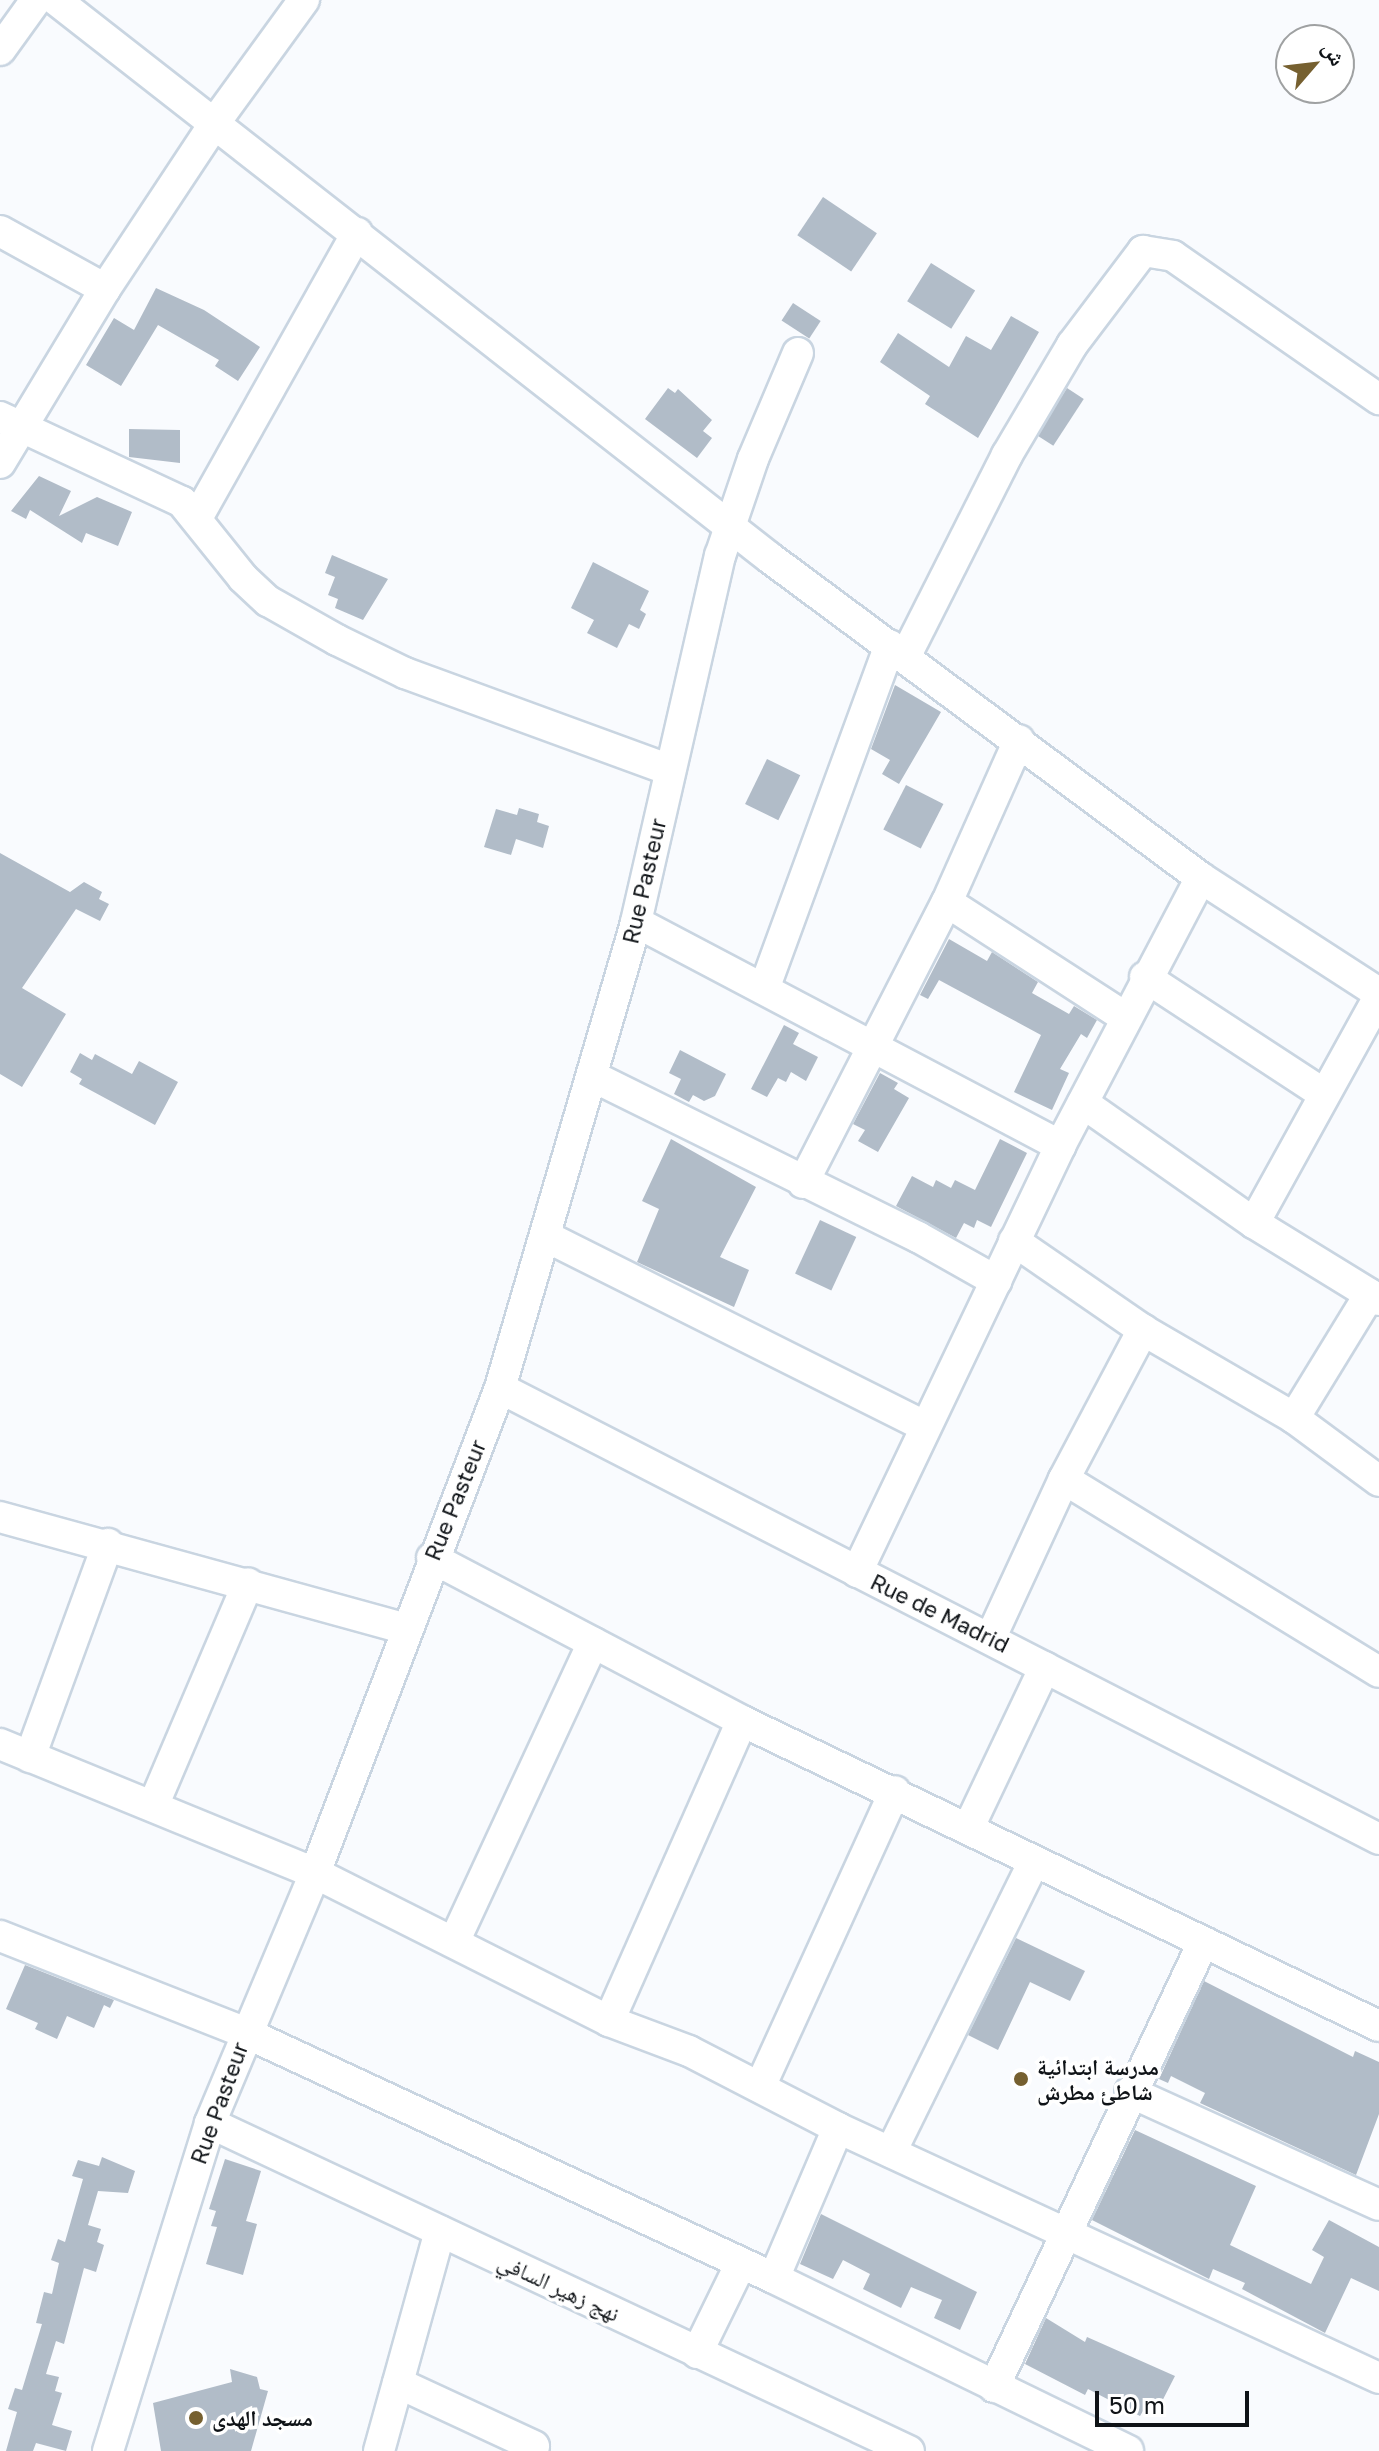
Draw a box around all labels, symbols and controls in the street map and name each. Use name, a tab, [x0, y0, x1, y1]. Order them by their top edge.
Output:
north arrow	[1275, 24, 1355, 104]
text: ش	[1317, 37, 1352, 70]
street label: Rue Pasteur	[617, 816, 671, 946]
street label: Rue Pasteur	[419, 1436, 491, 1564]
street label: Rue de Madrid	[866, 1568, 1014, 1658]
street label: Rue Pasteur	[185, 2038, 253, 2168]
place label: مدرسة ابتدائية شاطئ مطرش	[1037, 2053, 1159, 2104]
marker: مدرسة ابتدائية شاطئ مطرش	[1012, 2070, 1030, 2088]
street label: نهج زهير السافي	[494, 2247, 624, 2327]
scale bar	[1099, 2375, 1253, 2425]
text: 50 m	[1109, 2390, 1165, 2419]
place label: مسجد الهدى	[212, 2405, 313, 2431]
marker: مسجد الهدى	[187, 2409, 205, 2427]

